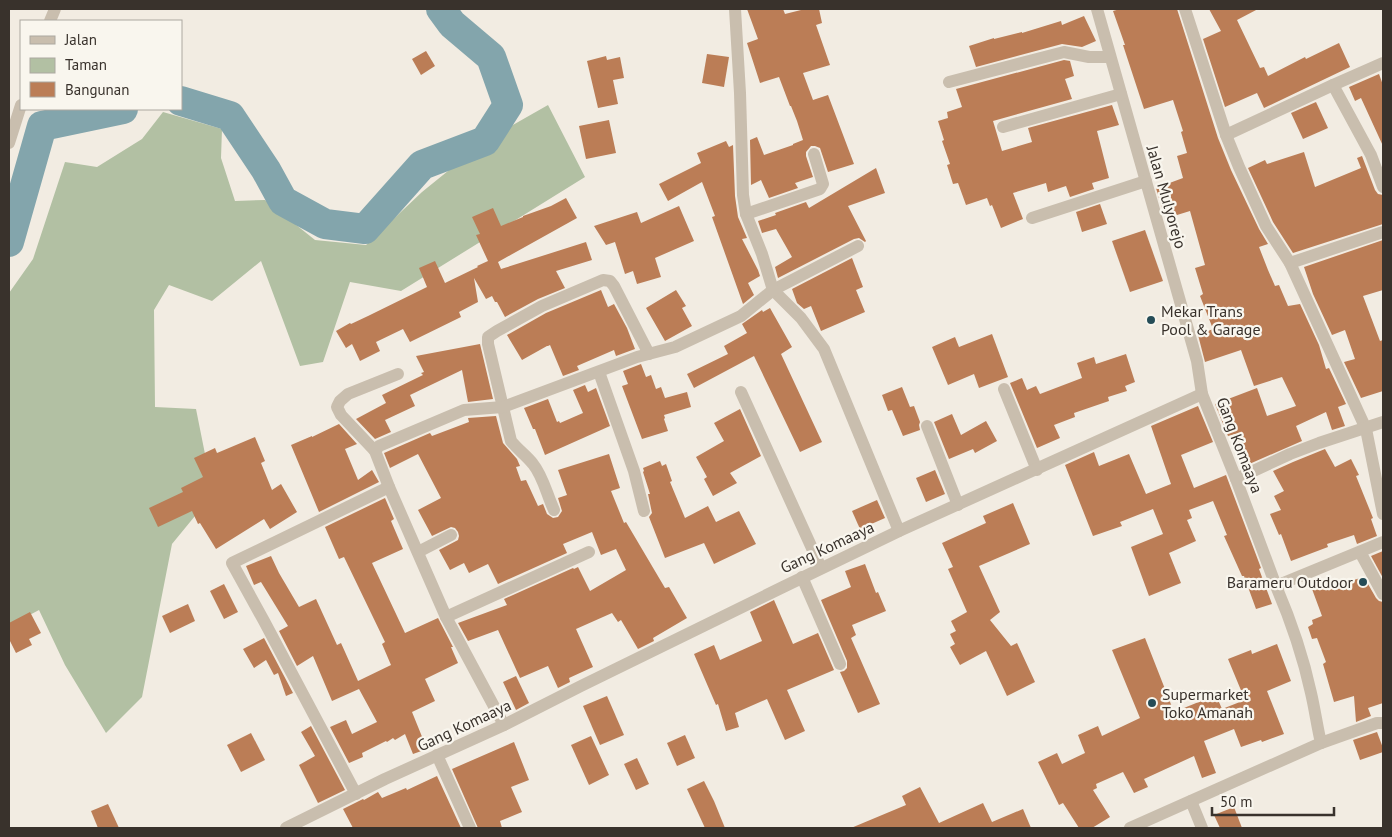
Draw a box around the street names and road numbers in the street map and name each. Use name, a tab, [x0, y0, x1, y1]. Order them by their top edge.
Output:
street label: Jalan Mulyorejo	[1142, 142, 1191, 251]
street label: Gang Komaaya	[1213, 394, 1267, 496]
street label: Gang Komaaya	[777, 517, 877, 577]
street label: Gang Komaaya	[414, 695, 514, 755]

